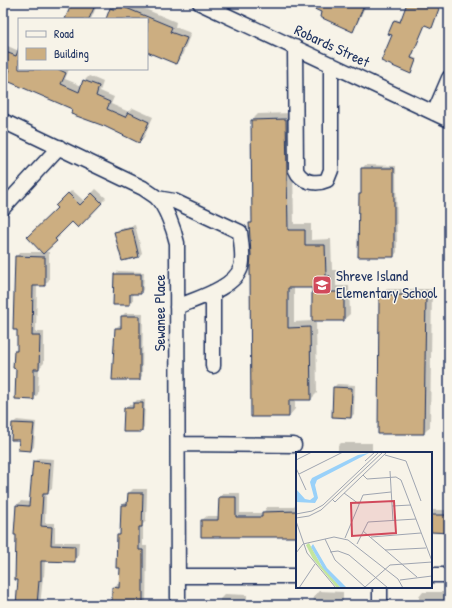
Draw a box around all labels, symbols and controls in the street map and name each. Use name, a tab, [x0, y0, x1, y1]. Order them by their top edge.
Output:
legend	[18, 18, 148, 70]
street label: Robards Street	[291, 19, 374, 72]
text: Road	[54, 25, 74, 42]
text: Building	[54, 45, 89, 62]
place label: Shreve Island Elementary School	[336, 265, 437, 303]
school or university icon: Shreve Island Elementary School	[311, 274, 333, 296]
street label: Sewanee Place	[149, 275, 170, 351]
inset map	[296, 452, 432, 588]

